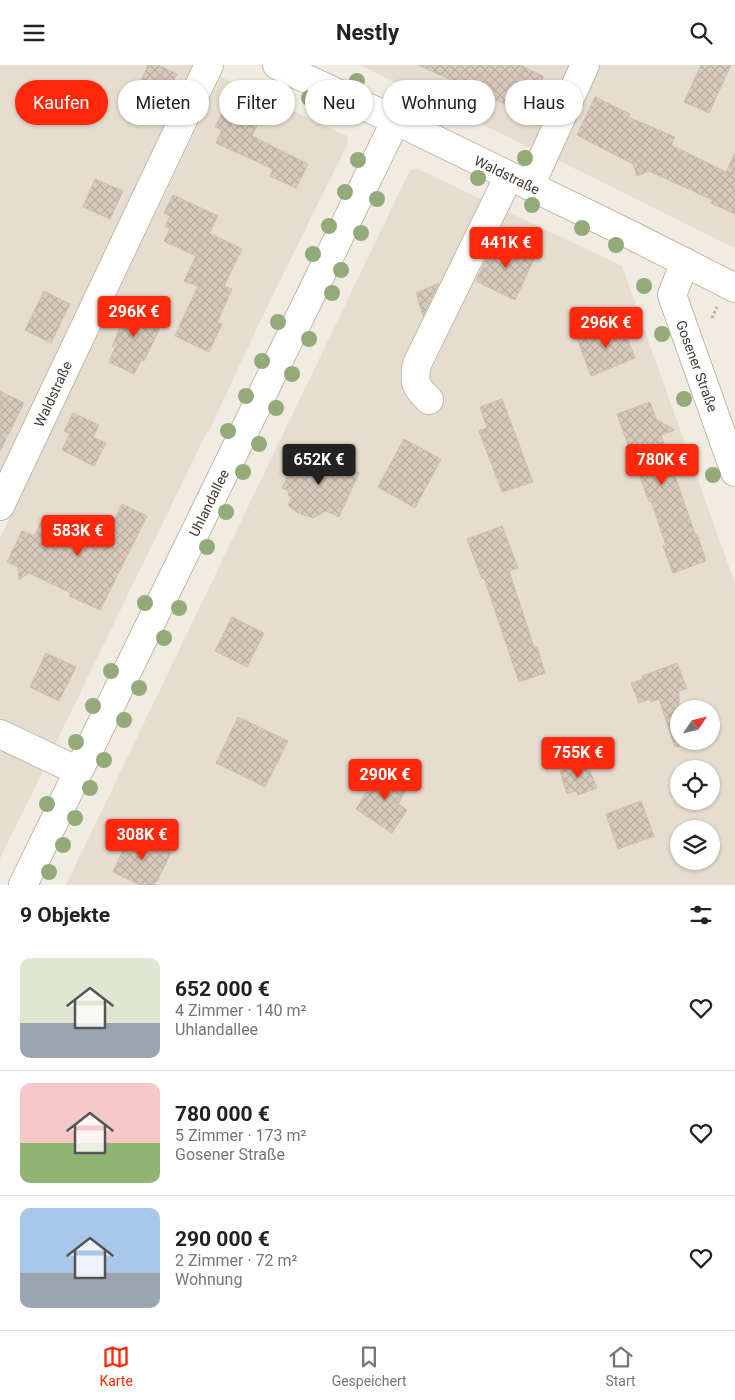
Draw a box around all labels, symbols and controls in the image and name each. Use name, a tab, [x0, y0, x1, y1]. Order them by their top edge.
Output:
icon: menu	[20, 19, 48, 47]
icon: search	[687, 19, 715, 47]
text: Nestly	[336, 20, 399, 45]
chip: Kaufen	[15, 80, 108, 125]
chip: Mieten	[118, 80, 209, 125]
chip: Filter	[219, 80, 295, 125]
chip: Neu	[305, 80, 373, 125]
chip: Wohnung	[383, 80, 495, 125]
chip: Haus	[505, 80, 583, 125]
street label: Waldstraße	[472, 152, 542, 198]
pin: 441K €	[465, 227, 547, 269]
text: 441K €	[481, 233, 531, 252]
pin: 296K €	[93, 295, 175, 338]
text: 296K €	[109, 302, 159, 321]
pin: 296K €	[565, 307, 647, 349]
text: 296K €	[581, 313, 631, 332]
street label: Gosener Straße	[673, 318, 721, 414]
street label: Waldstraße	[31, 359, 75, 429]
pin: 652K €	[278, 443, 360, 486]
pin: 780K €	[621, 443, 703, 486]
text: 652K €	[294, 450, 344, 469]
text: 780K €	[637, 450, 687, 469]
street label: Uhlandallee	[186, 467, 232, 539]
pin: 583K €	[37, 515, 119, 557]
text: 583K €	[53, 521, 103, 540]
north arrow	[670, 700, 720, 750]
map controls	[670, 700, 720, 870]
pin: 755K €	[537, 737, 619, 779]
text: 755K €	[553, 743, 603, 762]
pin: 290K €	[344, 759, 426, 801]
button: locate	[670, 760, 720, 810]
text: 290K €	[360, 765, 410, 784]
pin: 308K €	[101, 819, 183, 861]
button: layers	[670, 820, 720, 870]
text: 308K €	[117, 825, 167, 844]
icon: filters	[687, 901, 715, 929]
text: 9 Objekte	[20, 903, 110, 927]
text: 652 000 €	[175, 977, 270, 1001]
icon: home	[60, 978, 120, 1038]
icon: heart	[687, 994, 715, 1022]
text: 4 Zimmer · 140 m²	[175, 1001, 306, 1020]
text: Uhlandallee	[175, 1020, 258, 1039]
text: 780 000 €	[175, 1102, 270, 1126]
icon: home	[60, 1103, 120, 1163]
icon: heart	[687, 1119, 715, 1147]
text: 5 Zimmer · 173 m²	[175, 1126, 306, 1145]
text: Gosener Straße	[175, 1145, 285, 1164]
text: 290 000 €	[175, 1227, 270, 1251]
icon: home	[60, 1228, 120, 1288]
icon: heart	[687, 1244, 715, 1272]
text: 2 Zimmer · 72 m²	[175, 1251, 297, 1270]
text: Wohnung	[175, 1270, 242, 1289]
tab: Karte	[99, 1343, 133, 1389]
tab: Gespeichert	[332, 1343, 407, 1389]
tab: Start	[605, 1343, 636, 1389]

